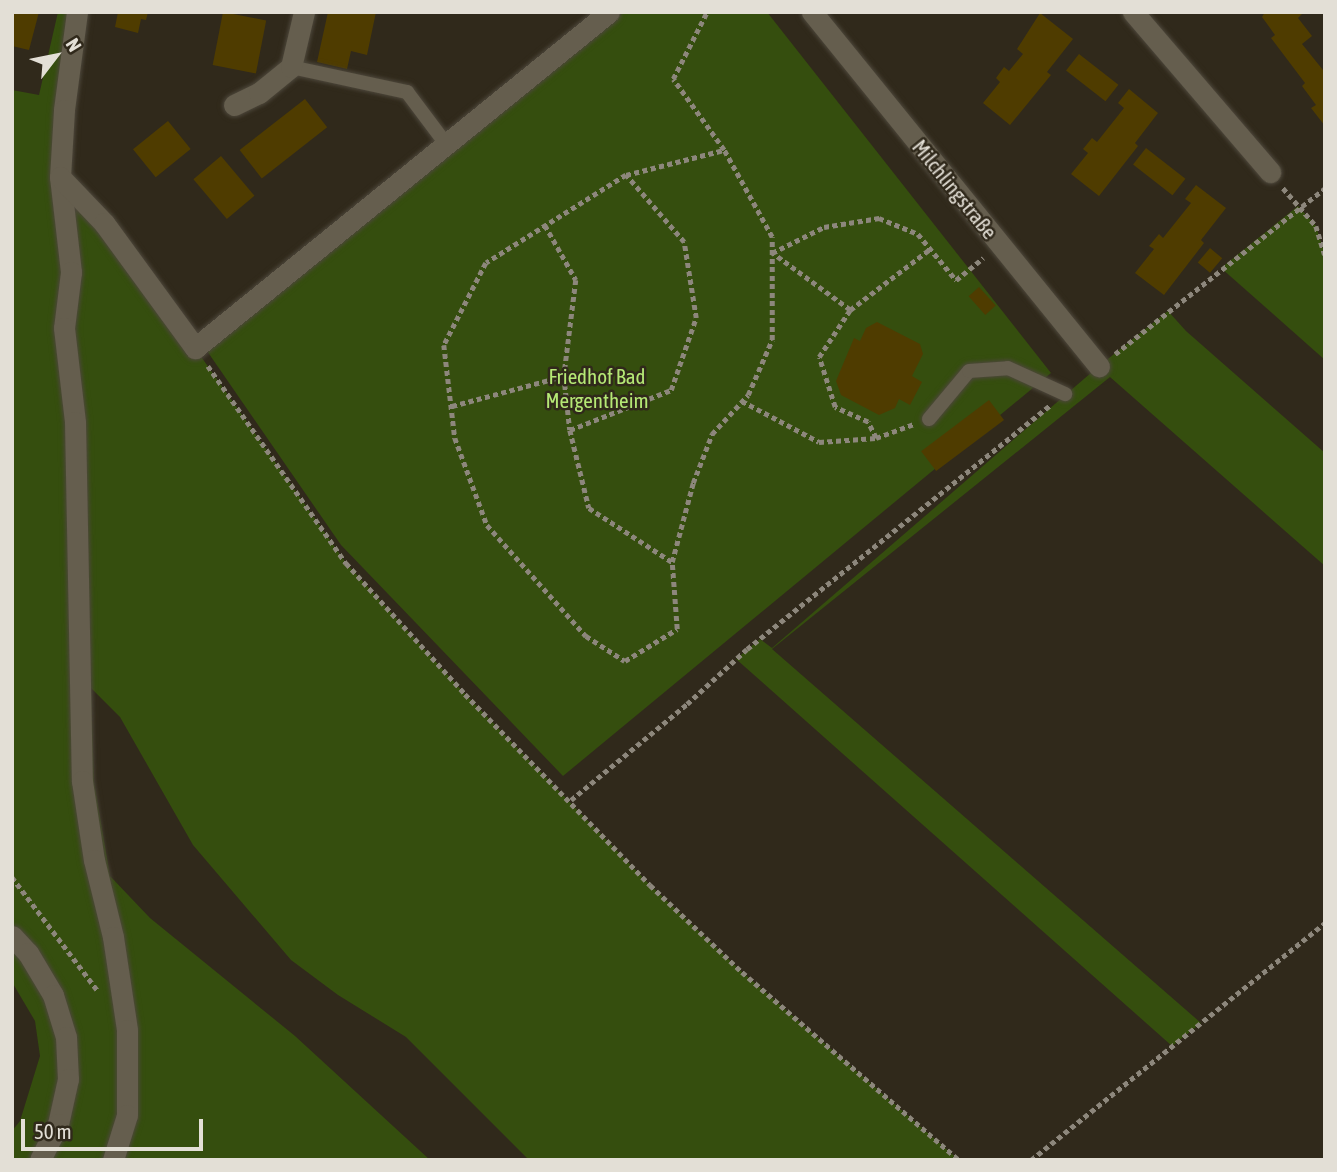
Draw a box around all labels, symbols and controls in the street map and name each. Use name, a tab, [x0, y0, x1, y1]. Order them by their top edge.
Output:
north arrow	[21, 21, 91, 91]
text: N	[62, 34, 86, 55]
street label: Milchlingstraße	[907, 134, 1003, 244]
park label: Friedhof Bad Mergentheim	[545, 363, 649, 413]
scale bar	[24, 1106, 206, 1150]
text: 50 m	[34, 1119, 72, 1143]

